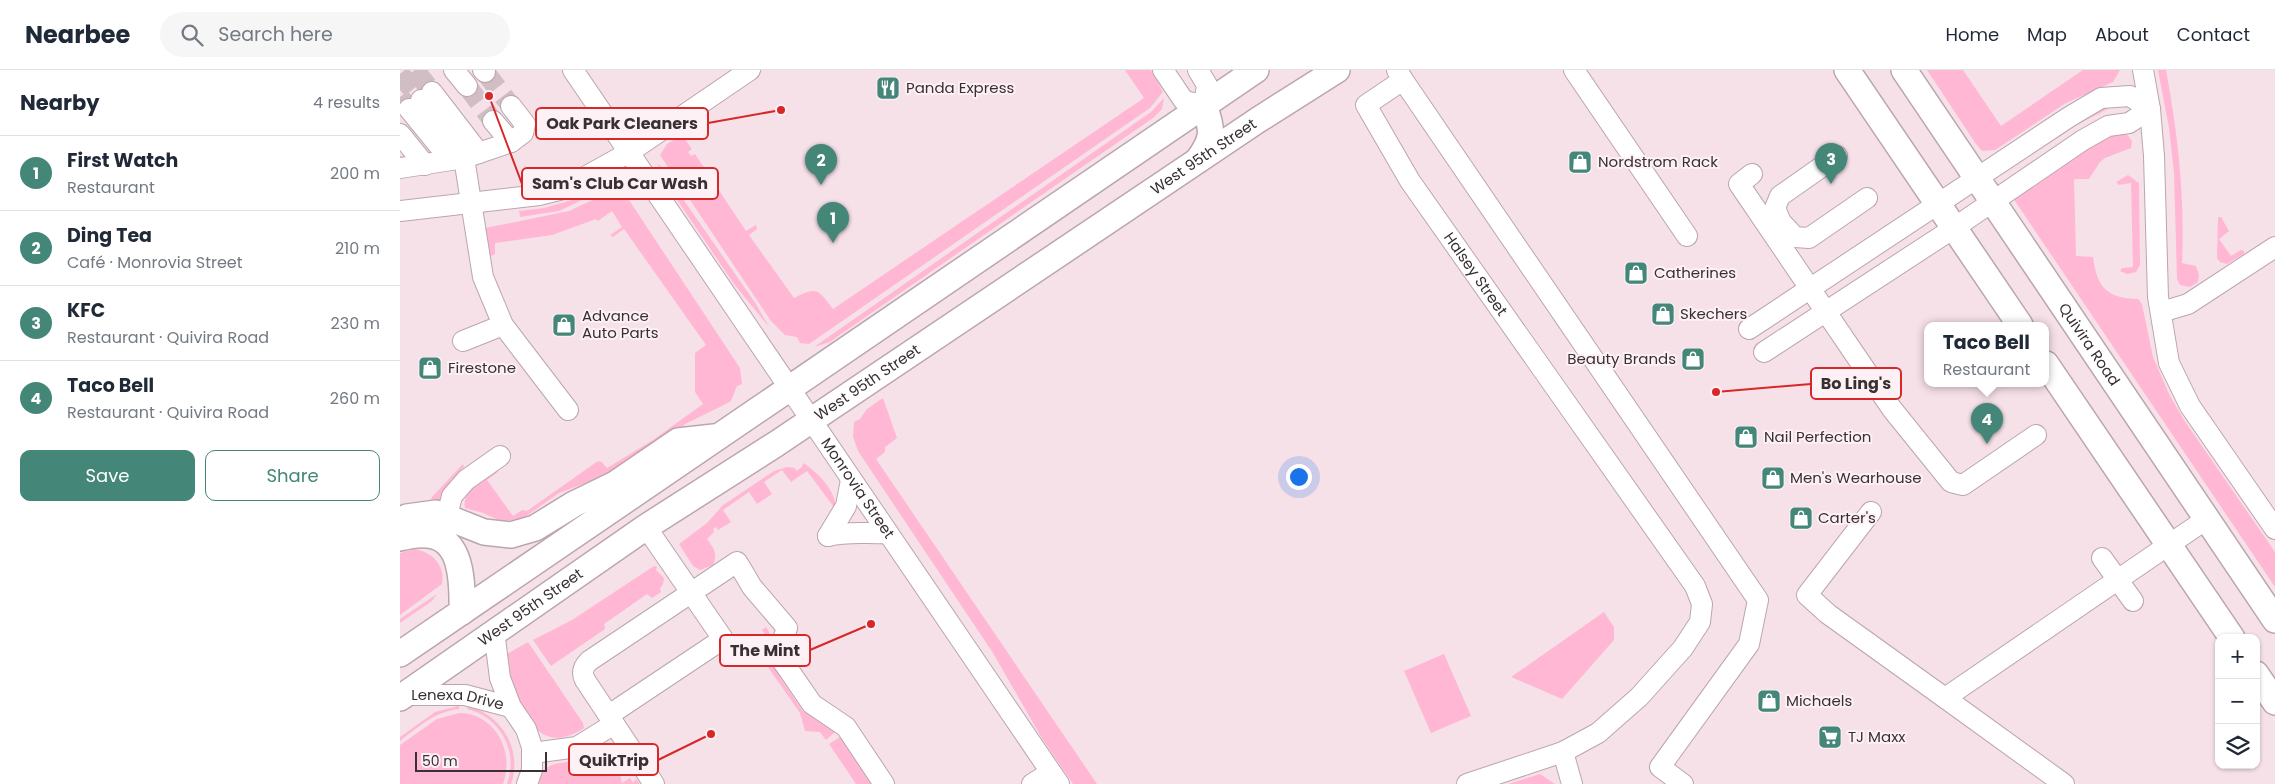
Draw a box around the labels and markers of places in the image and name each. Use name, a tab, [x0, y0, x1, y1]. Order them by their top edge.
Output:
restaurant icon: Panda Express	[875, 75, 901, 101]
place label: Panda Express	[906, 77, 1014, 98]
callout: Oak Park Cleaners	[536, 108, 708, 139]
pin: 3	[1815, 143, 1847, 184]
pin: 2	[805, 144, 837, 185]
shop icon: Nordstrom Rack	[1567, 149, 1593, 175]
place label: Nordstrom Rack	[1598, 151, 1718, 172]
callout: Sam's Club Car Wash	[522, 168, 718, 199]
pin: 1	[817, 202, 849, 243]
shop icon: Catherines	[1623, 260, 1649, 286]
place label: Catherines	[1654, 262, 1736, 283]
shop icon: Skechers	[1650, 301, 1676, 327]
place label: Skechers	[1680, 303, 1747, 324]
place label: Advance Auto Parts	[582, 305, 659, 343]
shop icon: Advance Auto Parts	[551, 312, 577, 338]
shop icon: Beauty Brands	[1680, 346, 1706, 372]
place label: Beauty Brands	[1567, 348, 1676, 369]
shop icon: Firestone	[417, 355, 443, 381]
place label: Firestone	[448, 357, 516, 378]
callout: Bo Ling's	[1811, 368, 1901, 399]
pin: 4	[1971, 403, 2003, 444]
shop icon: Nail Perfection	[1733, 424, 1759, 450]
place label: Nail Perfection	[1764, 426, 1871, 447]
shop icon: Men's Wearhouse	[1760, 465, 1786, 491]
place label: Men's Wearhouse	[1790, 467, 1922, 488]
shop icon: Carter's	[1788, 505, 1814, 531]
place label: Carter's	[1818, 507, 1876, 528]
callout: The Mint	[720, 635, 810, 666]
shop icon: Michaels	[1756, 688, 1782, 714]
place label: Michaels	[1786, 690, 1852, 711]
supermarket icon: TJ Maxx	[1817, 724, 1843, 750]
place label: TJ Maxx	[1848, 726, 1906, 747]
callout: QuikTrip	[569, 744, 658, 775]

